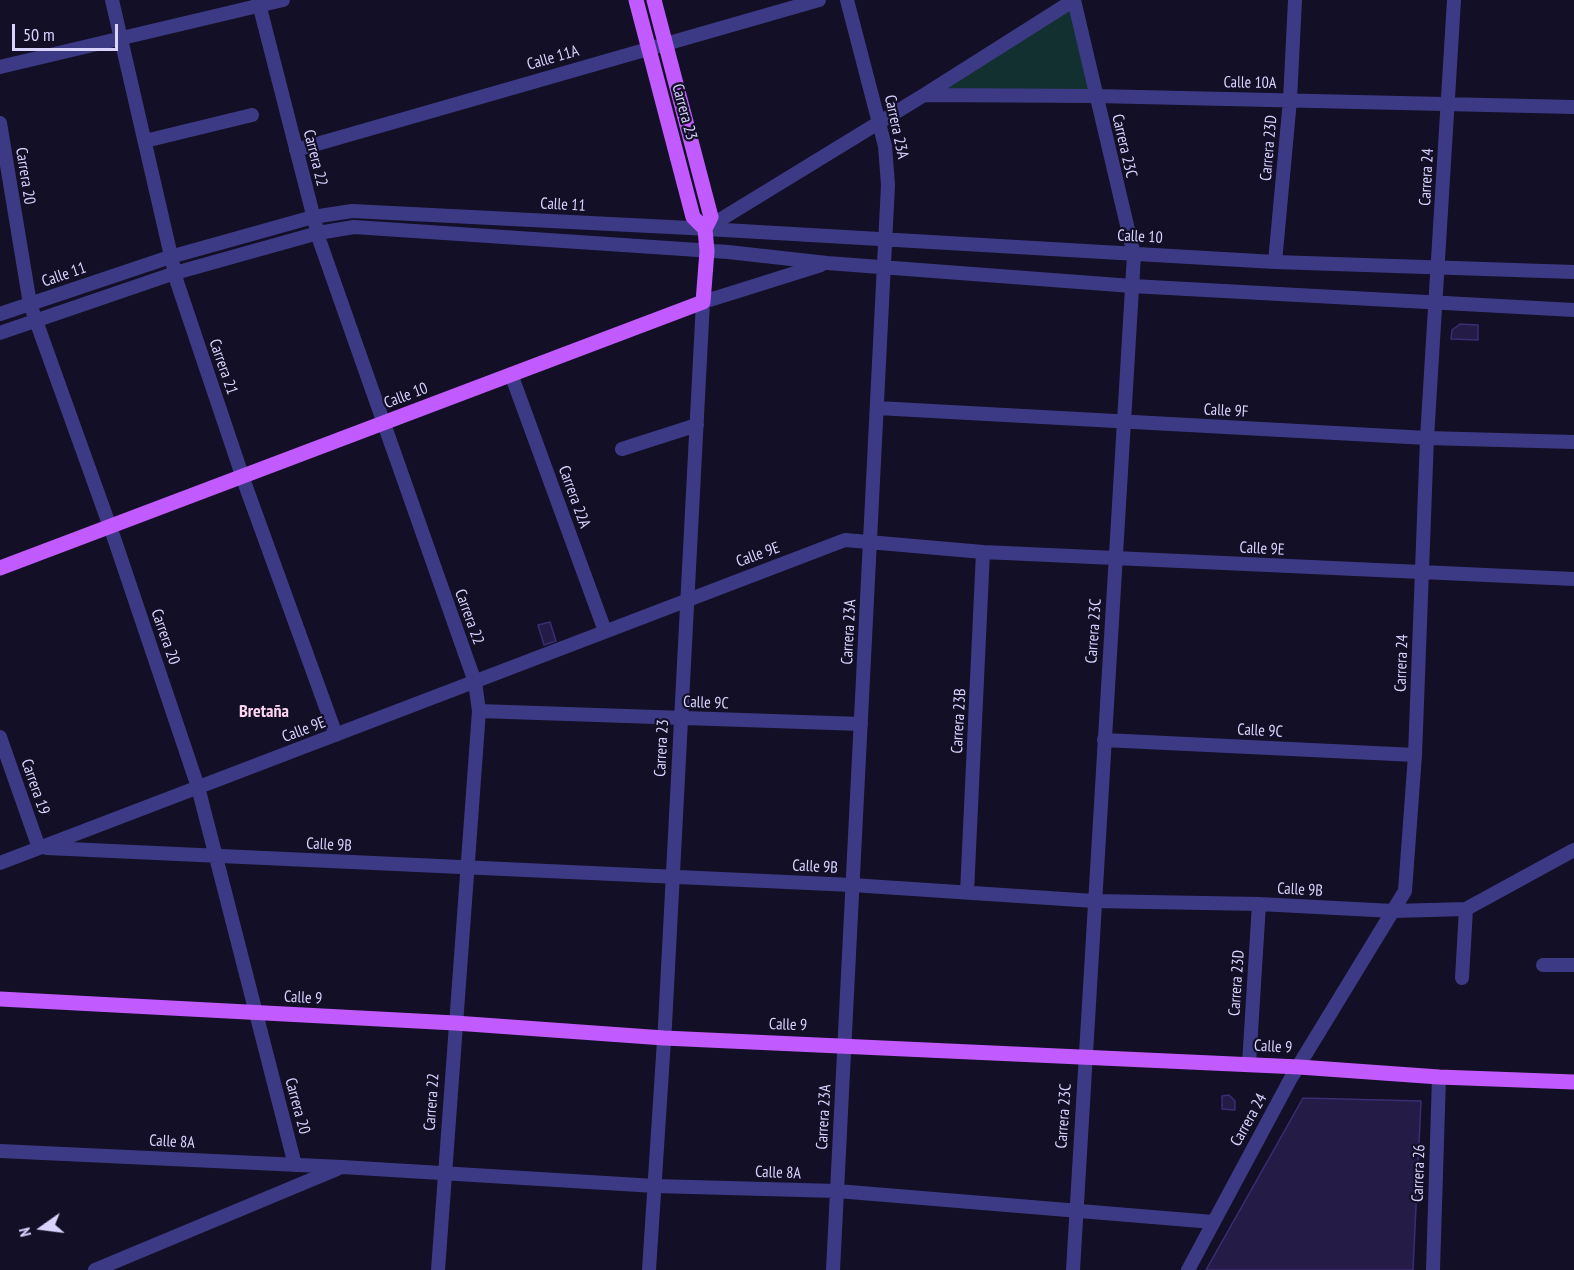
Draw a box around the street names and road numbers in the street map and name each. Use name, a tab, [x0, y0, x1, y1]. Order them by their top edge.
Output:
street label: Calle 11A	[525, 41, 581, 75]
street label: Calle 10A	[1223, 73, 1277, 93]
street label: Carrera 23	[667, 82, 701, 142]
street label: Carrera 23A	[880, 93, 912, 161]
street label: Carrera 23C	[1107, 112, 1141, 180]
street label: Carrera 23D	[1257, 114, 1281, 182]
street label: Carrera 22	[299, 128, 331, 188]
street label: Carrera 20	[11, 146, 39, 206]
street label: Carrera 24	[1416, 148, 1438, 206]
street label: Calle 11	[540, 194, 586, 216]
street label: Calle 10	[1117, 226, 1163, 248]
street label: Calle 11	[39, 259, 89, 291]
street label: Carrera 21	[205, 337, 241, 397]
street label: Calle 10	[381, 379, 431, 413]
street label: Calle 9F	[1203, 400, 1249, 422]
street label: Carrera 22A	[554, 463, 594, 531]
street label: Calle 9E	[734, 538, 782, 572]
street label: Calle 9E	[1239, 538, 1285, 560]
street label: Carrera 22	[450, 587, 488, 647]
street label: Carrera 23C	[1082, 598, 1106, 664]
street label: Carrera 23A	[838, 599, 860, 665]
street label: Carrera 20	[147, 607, 183, 667]
street label: Carrera 24	[1391, 634, 1413, 692]
street label: Carrera 23B	[948, 688, 970, 754]
street label: Calle 9C	[683, 693, 729, 713]
street label: Calle 9E	[280, 713, 328, 747]
street label: Carrera 23	[651, 719, 673, 777]
street label: Calle 9C	[1237, 720, 1283, 742]
street label: Carrera 19	[17, 757, 53, 817]
street label: Calle 9B	[306, 834, 352, 856]
street label: Calle 9B	[792, 856, 838, 878]
street label: Calle 9B	[1277, 879, 1323, 901]
street label: Carrera 23D	[1225, 949, 1249, 1017]
street label: Calle 9	[283, 987, 323, 1009]
street label: Calle 9	[769, 1015, 807, 1035]
street label: Calle 9	[1253, 1036, 1293, 1058]
street label: Carrera 22	[420, 1073, 444, 1131]
street label: Carrera 20	[280, 1076, 314, 1136]
street label: Carrera 23C	[1052, 1083, 1076, 1149]
street label: Carrera 23A	[813, 1084, 835, 1150]
street label: Carrera 24	[1227, 1090, 1271, 1150]
street label: Calle 8A	[149, 1131, 195, 1153]
street label: Carrera 26	[1408, 1144, 1430, 1202]
street label: Calle 8A	[755, 1163, 801, 1183]

